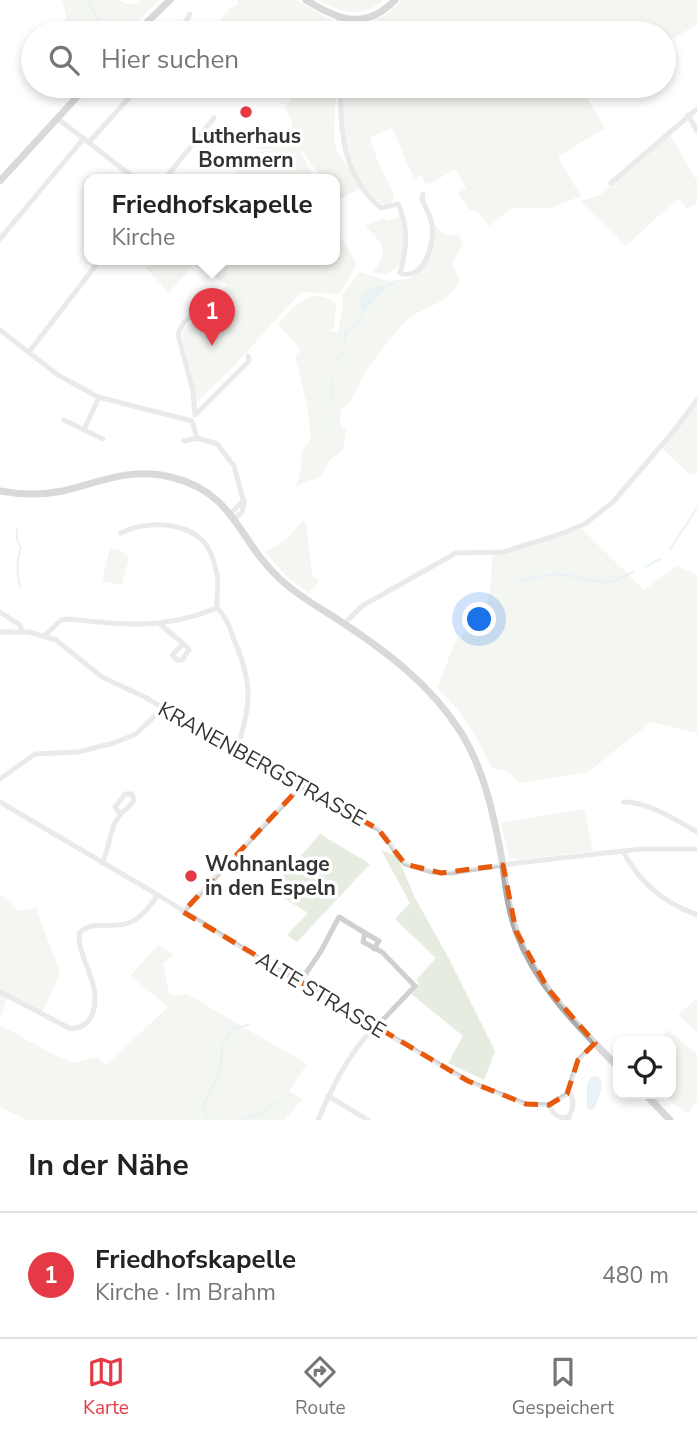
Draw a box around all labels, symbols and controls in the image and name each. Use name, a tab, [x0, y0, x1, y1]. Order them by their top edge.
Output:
search box	[21, 21, 676, 98]
icon: search	[45, 41, 83, 79]
text: Hier suchen	[101, 42, 239, 77]
marker: Lutherhaus Bommern	[238, 104, 254, 120]
place label: Lutherhaus Bommern	[191, 122, 301, 174]
popup	[84, 174, 340, 265]
text: Friedhofskapelle	[111, 187, 313, 222]
text: Kirche	[111, 222, 175, 253]
pin: 1	[189, 288, 235, 346]
your location	[462, 602, 496, 636]
street label: KRANENBERGSTRASSE	[153, 695, 371, 833]
place label: Wohnanlage in den Espeln	[205, 850, 336, 902]
marker: Wohnanlage in den Espeln	[183, 868, 199, 884]
street label: ALTE STRASSE	[251, 945, 391, 1045]
map controls	[613, 1036, 676, 1099]
button: locate	[613, 1036, 676, 1099]
text: In der Nähe	[28, 1145, 189, 1186]
text: Friedhofskapelle	[95, 1242, 296, 1277]
text: 1	[44, 1260, 58, 1291]
text: 480 m	[602, 1260, 669, 1291]
text: Kirche · Im Brahm	[95, 1277, 276, 1308]
tab: Karte	[83, 1353, 129, 1421]
tab: Route	[295, 1353, 346, 1421]
tab: Gespeichert	[512, 1353, 614, 1421]

